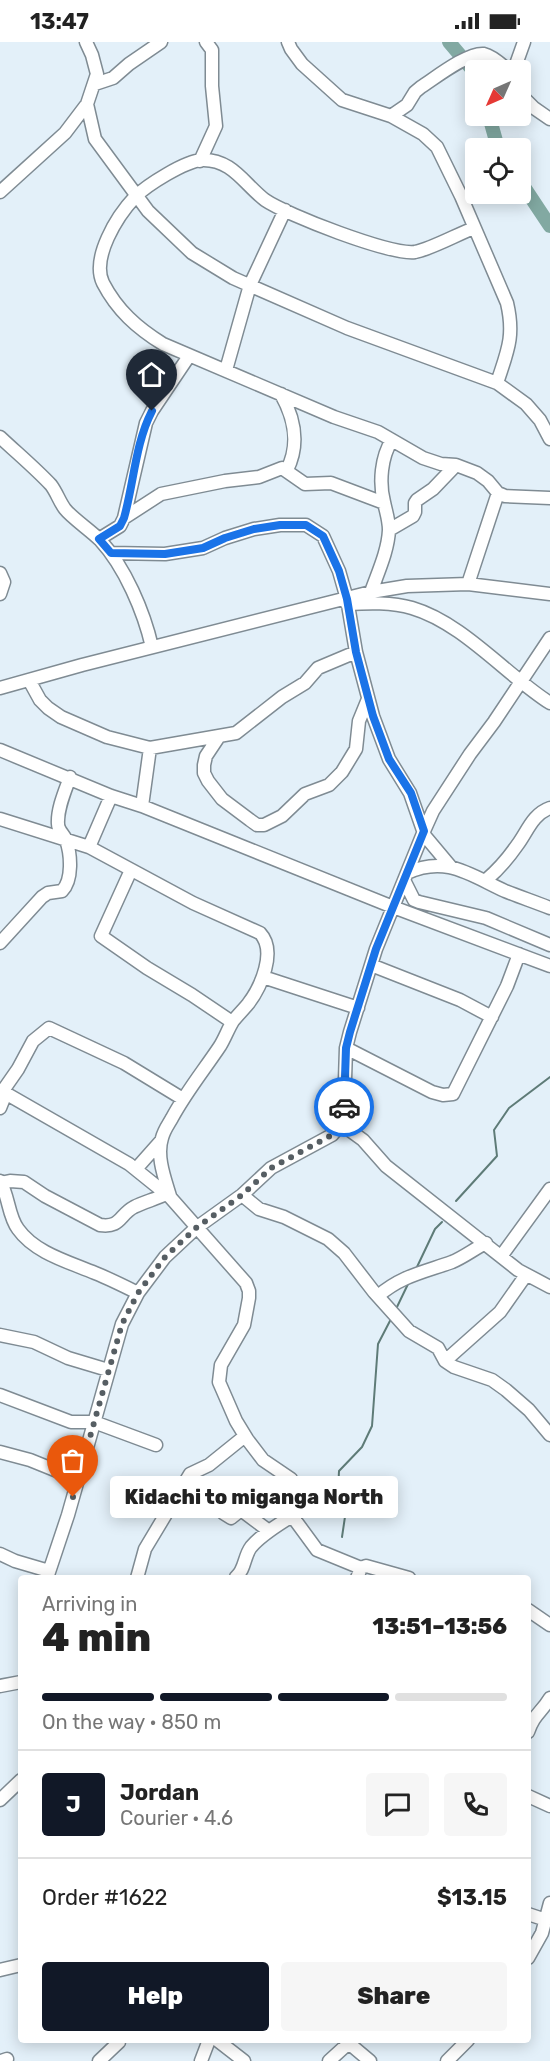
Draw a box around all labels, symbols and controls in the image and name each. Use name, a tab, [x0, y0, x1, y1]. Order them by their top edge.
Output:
text: 13:47	[30, 8, 89, 35]
north arrow	[465, 60, 531, 126]
map controls	[465, 60, 531, 204]
button: locate	[465, 138, 531, 204]
pin	[126, 349, 177, 411]
icon: home	[135, 358, 168, 391]
courier	[314, 1077, 374, 1137]
icon: car	[328, 1091, 361, 1124]
pin	[47, 1435, 98, 1497]
icon: bag	[56, 1444, 89, 1477]
callout: Kidachi to miganga North	[109, 1476, 397, 1518]
text: Kidachi to miganga North	[125, 1485, 383, 1509]
text: Arriving in	[42, 1592, 137, 1616]
text: 13:51–13:56	[373, 1613, 507, 1640]
text: 4 min	[42, 1615, 151, 1661]
text: On the way · 850 m	[42, 1710, 221, 1734]
button: chat	[366, 1773, 429, 1836]
button: phone	[444, 1773, 507, 1836]
text: Jordan	[120, 1779, 199, 1806]
text: J	[66, 1791, 81, 1818]
text: Courier · 4.6	[120, 1806, 233, 1830]
text: Order #1622	[42, 1884, 168, 1911]
text: $13.15	[437, 1884, 507, 1911]
button: Help	[42, 1962, 269, 2031]
button: Share	[281, 1962, 507, 2031]

